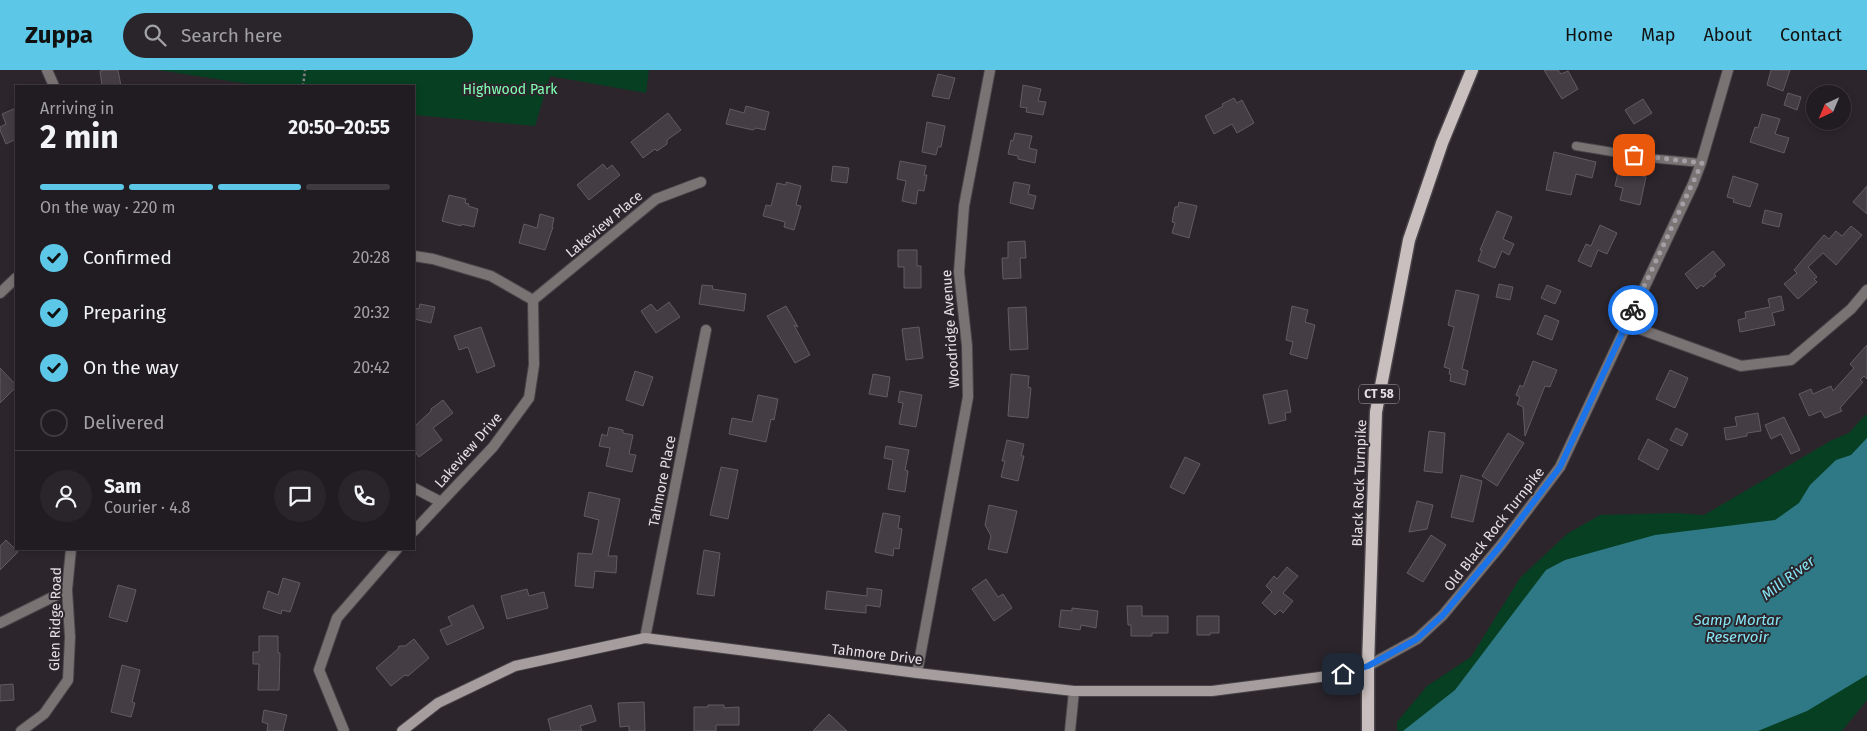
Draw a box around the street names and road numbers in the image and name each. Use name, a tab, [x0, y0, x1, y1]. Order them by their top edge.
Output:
street label: Lakeview Place	[562, 187, 646, 261]
street label: Woodridge Avenue	[938, 269, 963, 389]
road number: CT 58	[1359, 384, 1399, 404]
street label: Lakeview Drive	[431, 409, 506, 491]
street label: Black Rock Turnpike	[1349, 419, 1370, 547]
street label: Tahmore Place	[645, 434, 680, 528]
street label: Old Black Rock Turnpike	[1441, 464, 1548, 595]
street label: Glen Ridge Road	[46, 567, 65, 671]
street label: Tahmore Drive	[830, 640, 923, 669]

